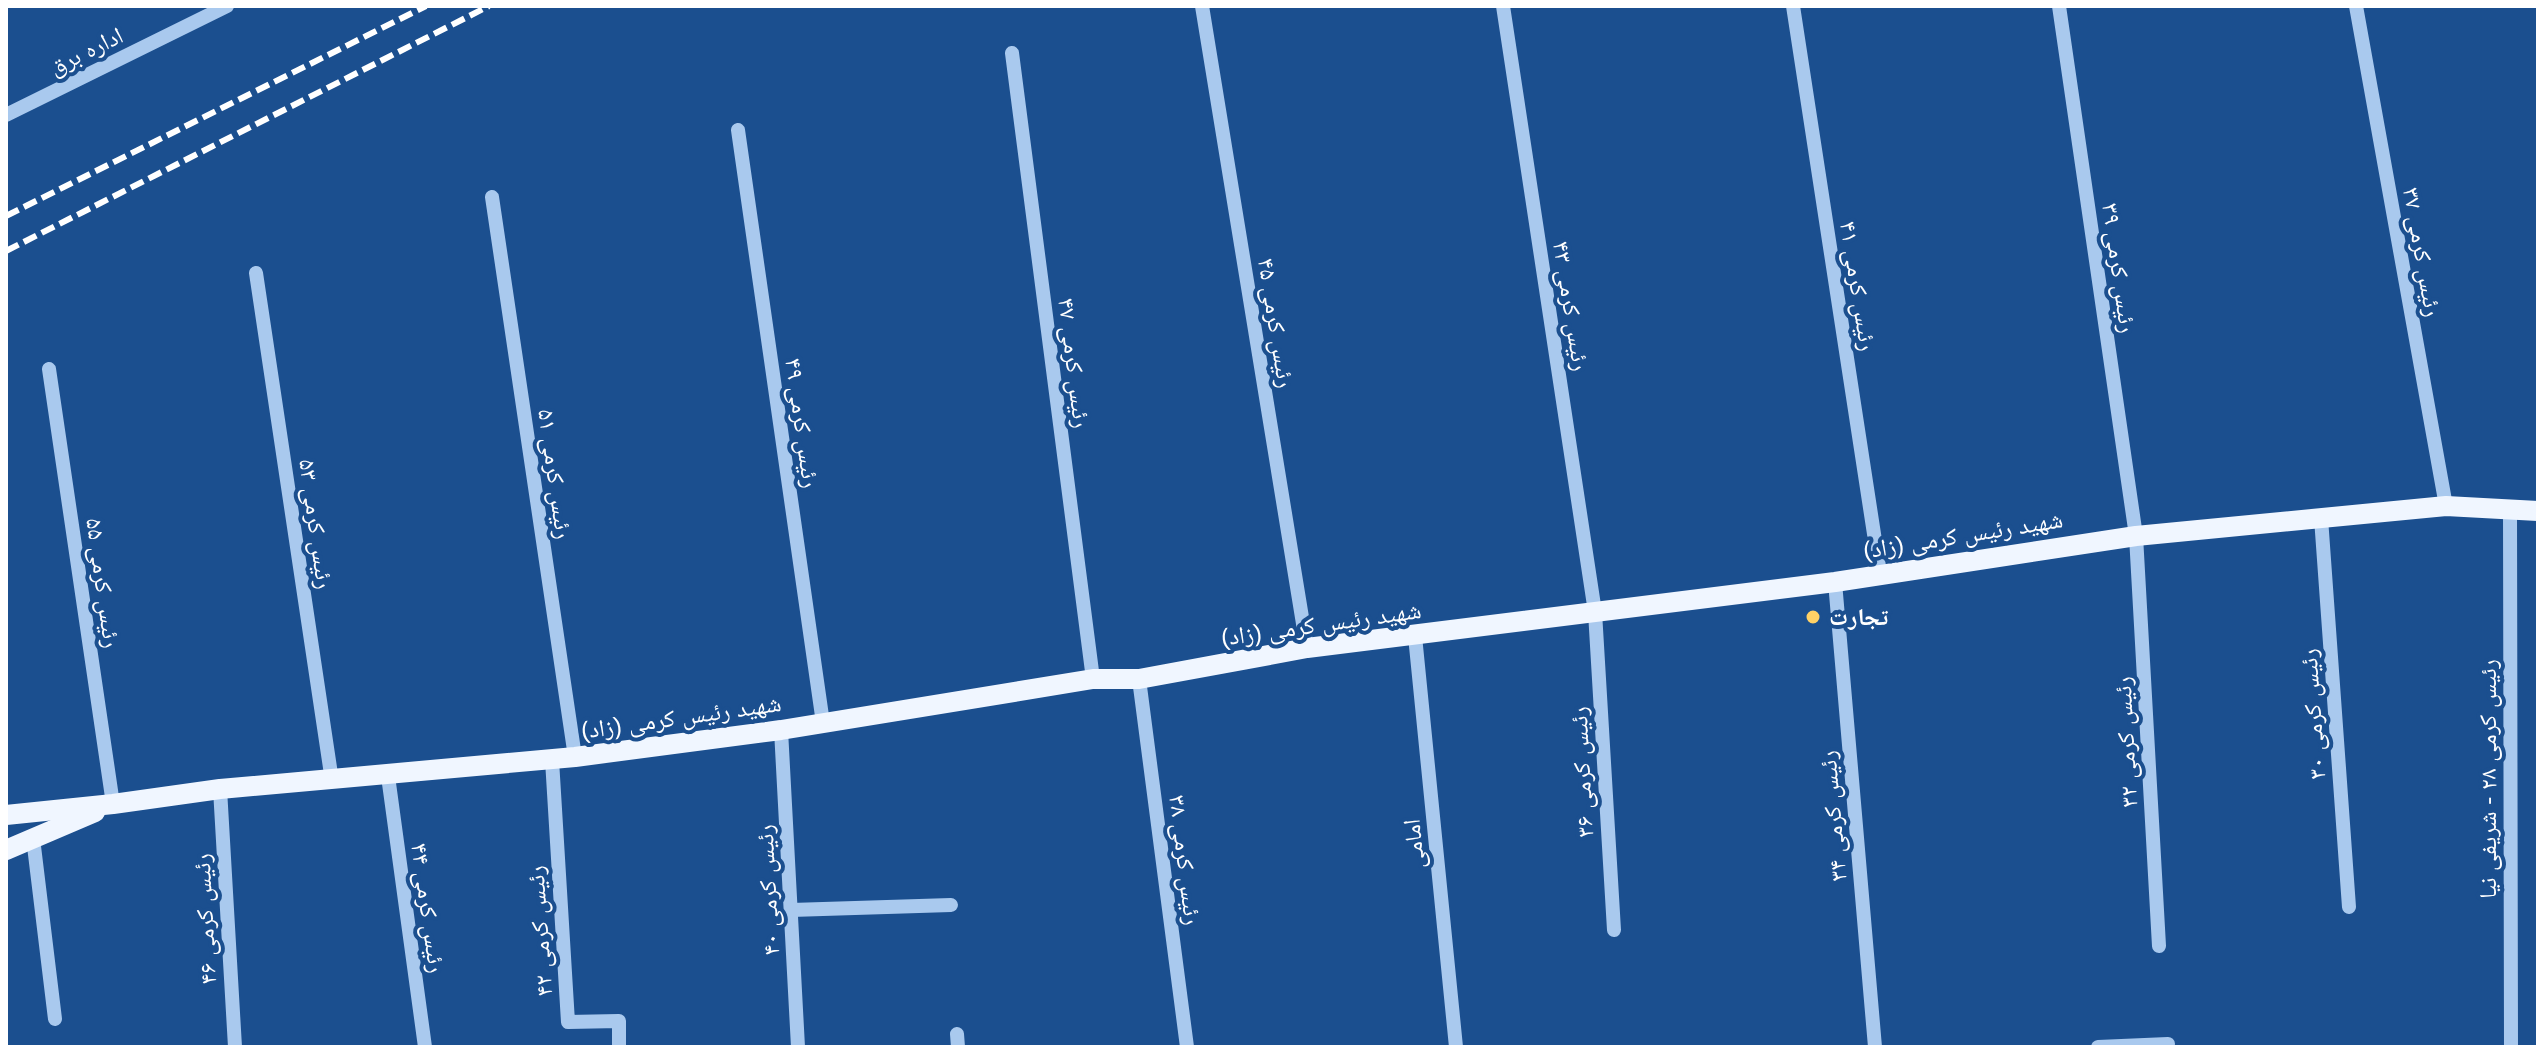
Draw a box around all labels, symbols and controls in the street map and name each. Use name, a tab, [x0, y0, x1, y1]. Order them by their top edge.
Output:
street label: اداره برق	[44, 21, 128, 81]
street label: رئیس کرمی ۳۷	[2397, 185, 2447, 319]
street label: رئیس کرمی ۳۹	[2096, 201, 2142, 335]
street label: رئیس کرمی ۴۱	[1834, 219, 1882, 353]
street label: رئیس کرمی ۴۳	[1547, 239, 1595, 373]
street label: رئیس کرمی ۴۵	[1252, 256, 1300, 390]
street label: رئیس کرمی ۴۷	[1052, 296, 1096, 430]
street label: رئیس کرمی ۴۹	[779, 356, 825, 490]
street label: رئیس کرمی ۵۱	[532, 407, 578, 541]
street label: رئیس کرمی ۵۳	[293, 457, 339, 591]
street label: شهید رئیس کرمی (زاد)	[1861, 505, 2065, 565]
street label: رئیس کرمی ۵۵	[80, 516, 126, 650]
street label: شهید رئیس کرمی (زاد)	[1219, 596, 1423, 652]
place label: تجارت	[1829, 603, 1889, 630]
marker: تجارت	[1804, 608, 1822, 626]
street label: رئیس کرمی ۳۰	[2294, 648, 2332, 780]
street label: رئیس کرمی ۲۸ - شریفی نیا	[2474, 659, 2502, 899]
street label: رئیس کرمی ۳۲	[2109, 676, 2143, 808]
street label: شهید رئیس کرمی (زاد)	[579, 689, 783, 745]
street label: رئیس کرمی ۳۶	[1565, 706, 1599, 838]
street label: رئیس کرمی ۳۴	[1813, 750, 1853, 882]
street label: رئیس کرمی ۳۸	[1163, 793, 1207, 927]
street label: امامی	[1397, 818, 1431, 870]
street label: رئیس کرمی ۴۰	[751, 824, 785, 956]
street label: رئیس کرمی ۴۴	[405, 841, 451, 975]
street label: رئیس کرمی ۴۶	[188, 853, 222, 985]
street label: رئیس کرمی ۴۲	[521, 865, 559, 997]

